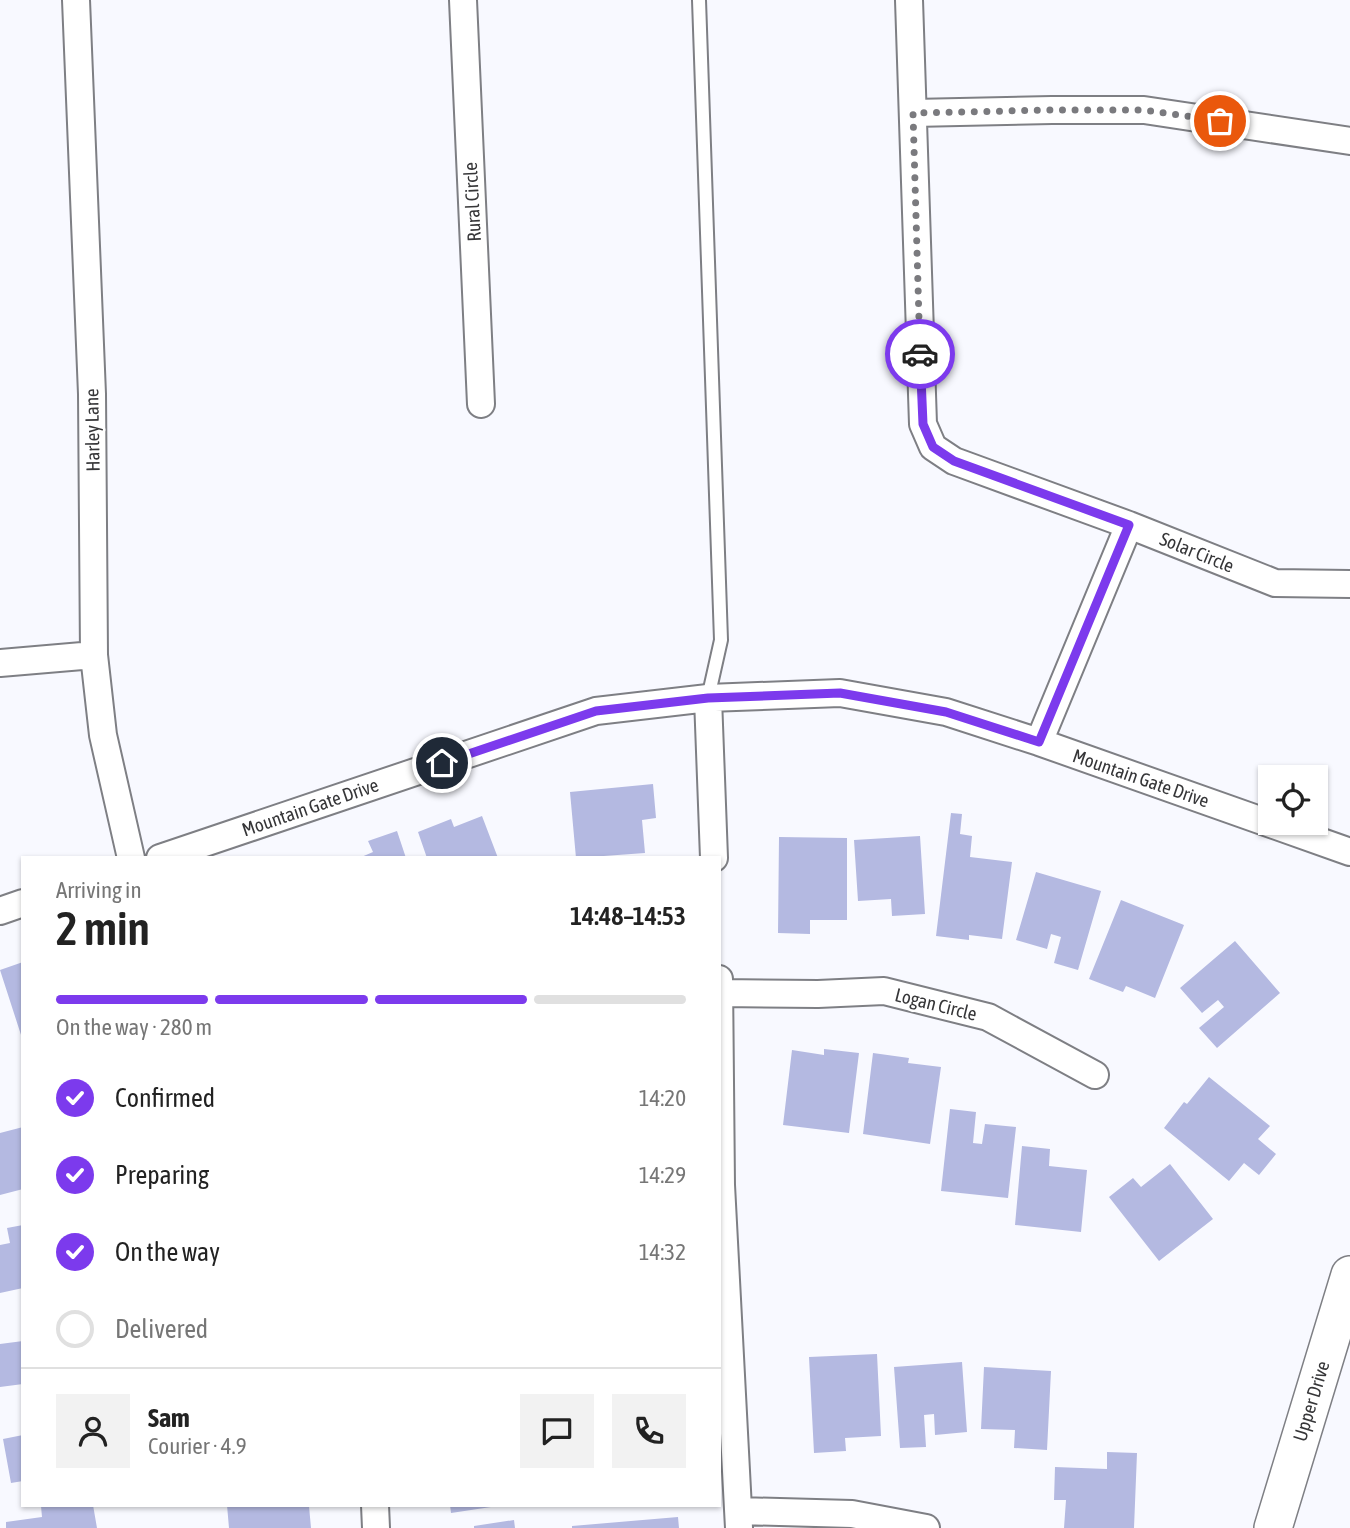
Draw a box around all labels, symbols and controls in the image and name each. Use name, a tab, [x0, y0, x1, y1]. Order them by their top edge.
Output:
pin	[1190, 91, 1250, 151]
icon: bag	[1201, 102, 1239, 140]
street label: Rural Circle	[459, 162, 485, 242]
courier	[885, 319, 955, 389]
icon: car	[901, 335, 939, 373]
street label: Harley Lane	[80, 388, 104, 472]
street label: Solar Circle	[1157, 527, 1237, 577]
pin	[412, 733, 472, 793]
icon: home	[423, 744, 461, 782]
street label: Mountain Gate Drive	[1070, 744, 1212, 812]
map controls	[1258, 765, 1328, 835]
button: locate	[1258, 765, 1328, 835]
street label: Mountain Gate Drive	[239, 773, 381, 841]
text: Arriving in	[56, 877, 142, 903]
text: 14:48–14:53	[570, 901, 686, 931]
text: 2 min	[56, 902, 150, 955]
street label: Logan Circle	[893, 983, 979, 1025]
text: On the way · 280 m	[56, 1014, 212, 1040]
icon: check	[56, 1079, 94, 1117]
text: Confirmed	[115, 1083, 215, 1113]
text: 14:20	[639, 1085, 686, 1111]
icon: check	[56, 1156, 94, 1194]
text: Preparing	[115, 1160, 209, 1190]
text: 14:29	[639, 1162, 686, 1188]
icon: check	[56, 1233, 94, 1271]
text: On the way	[115, 1237, 220, 1267]
text: 14:32	[639, 1239, 686, 1265]
text: Delivered	[115, 1314, 208, 1344]
street label: Upper Drive	[1288, 1358, 1334, 1444]
button: person	[56, 1394, 130, 1468]
button: chat	[520, 1394, 594, 1468]
button: phone	[612, 1394, 686, 1468]
text: Sam	[148, 1403, 190, 1433]
text: Courier · 4.9	[148, 1433, 247, 1459]

